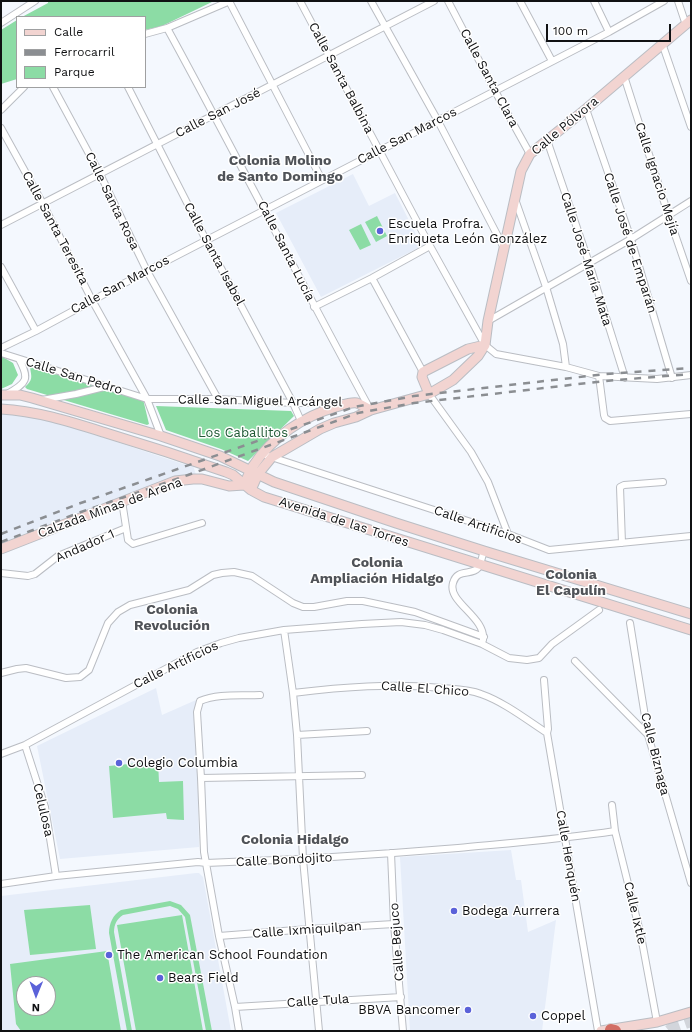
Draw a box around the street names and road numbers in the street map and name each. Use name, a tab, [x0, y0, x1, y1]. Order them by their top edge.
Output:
street label: Calle Santa Balbina	[305, 20, 377, 136]
street label: Calle Santa Clara	[456, 26, 522, 130]
street label: Calle San José	[173, 85, 263, 141]
street label: Calle Pólvora	[528, 93, 602, 159]
street label: Calle San Marcos	[355, 104, 459, 168]
street label: Calle Ignacio Mejía	[631, 121, 683, 237]
street label: Calle Santa Rosa	[81, 149, 143, 253]
street label: Calle Santa Teresita	[18, 168, 92, 288]
street label: Calle José de Emparán	[600, 171, 660, 315]
street label: Calle José María Mata	[557, 190, 615, 328]
street label: Calle Santa Lucía	[254, 198, 318, 304]
street label: Calle Santa Isabel	[180, 200, 248, 308]
street label: Calle San Marcos	[68, 252, 172, 318]
street label: Calle San Pedro	[24, 354, 124, 398]
street label: Calle San Miguel Arcángel	[178, 392, 342, 410]
street label: Calzada Minas de Arena	[36, 475, 184, 541]
street label: Avenida de las Torres	[277, 494, 411, 550]
street label: Calle Artificios	[432, 503, 524, 547]
street label: Andador 1	[53, 526, 117, 566]
street label: Calle Artificios	[131, 638, 221, 692]
street label: Calle El Chico	[380, 678, 470, 700]
street label: Calle Biznaga	[637, 711, 673, 797]
street label: Celulosa	[29, 782, 57, 838]
street label: Calle Henquén	[552, 809, 584, 903]
street label: Calle Bondojito	[235, 850, 333, 870]
street label: Calle Ixtle	[620, 880, 650, 946]
street label: Calle Bejuco	[386, 902, 408, 982]
street label: Calle Ixmiquilpan	[252, 918, 362, 942]
street label: Calle Tula	[286, 991, 350, 1011]

